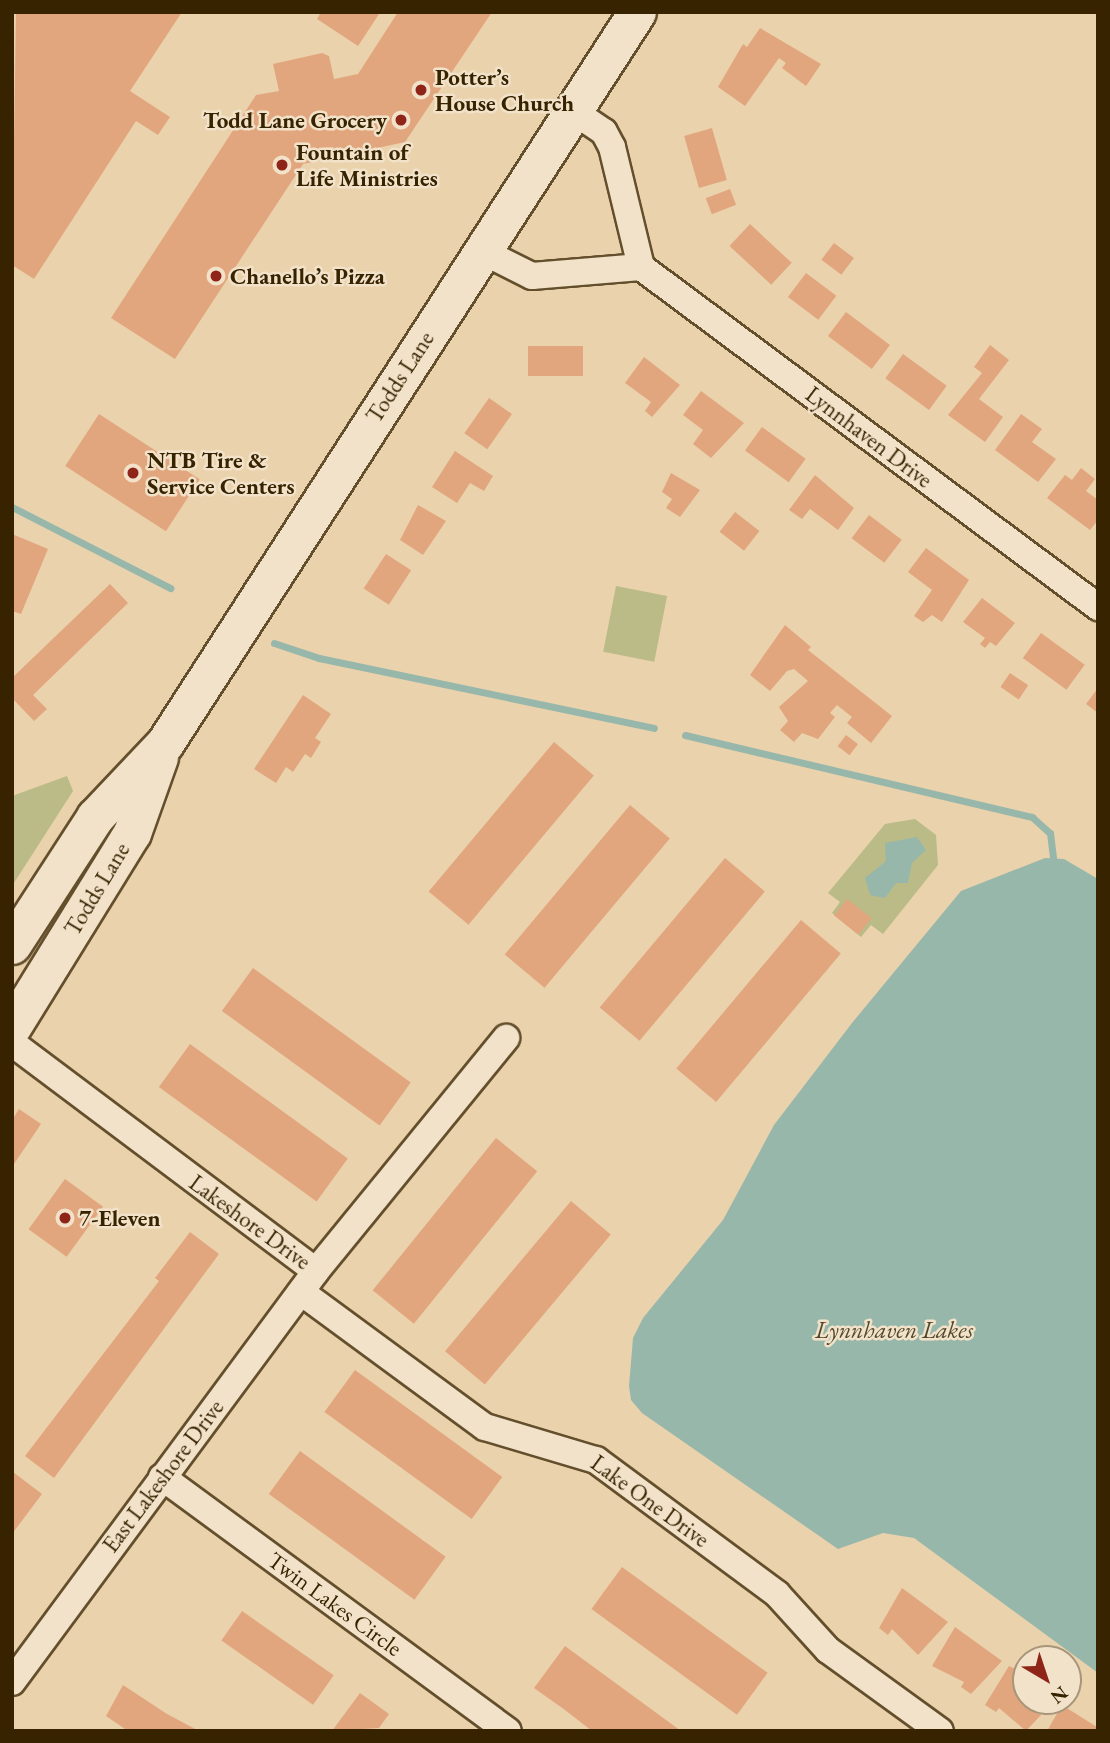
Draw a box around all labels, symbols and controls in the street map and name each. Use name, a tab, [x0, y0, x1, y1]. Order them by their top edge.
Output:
place label: Potter’s House Church	[435, 63, 574, 117]
marker: Potter’s House Church	[413, 82, 429, 98]
place label: Todd Lane Grocery	[203, 106, 387, 134]
marker: Todd Lane Grocery	[393, 112, 409, 128]
place label: Fountain of Life Ministries	[296, 138, 438, 192]
marker: Fountain of Life Ministries	[274, 157, 290, 173]
place label: Chanello’s Pizza	[230, 262, 385, 290]
marker: Chanello’s Pizza	[208, 268, 224, 284]
street label: Todds Lane	[360, 326, 440, 428]
street label: Lynnhaven Drive	[800, 380, 938, 494]
place label: NTB Tire & Service Centers	[147, 446, 295, 500]
marker: NTB Tire & Service Centers	[125, 465, 141, 481]
street label: Todds Lane	[59, 838, 135, 940]
street label: Lakeshore Drive	[184, 1169, 316, 1275]
place label: 7-Eleven	[79, 1204, 160, 1232]
marker: 7-Eleven	[57, 1210, 73, 1226]
water label: Lynnhaven Lakes	[815, 1316, 973, 1344]
street label: East Lakeshore Drive	[97, 1394, 229, 1558]
street label: Lake One Drive	[586, 1449, 714, 1553]
street label: Twin Lakes Circle	[263, 1546, 407, 1662]
north arrow	[1012, 1645, 1082, 1715]
text: N	[1045, 1681, 1073, 1710]

